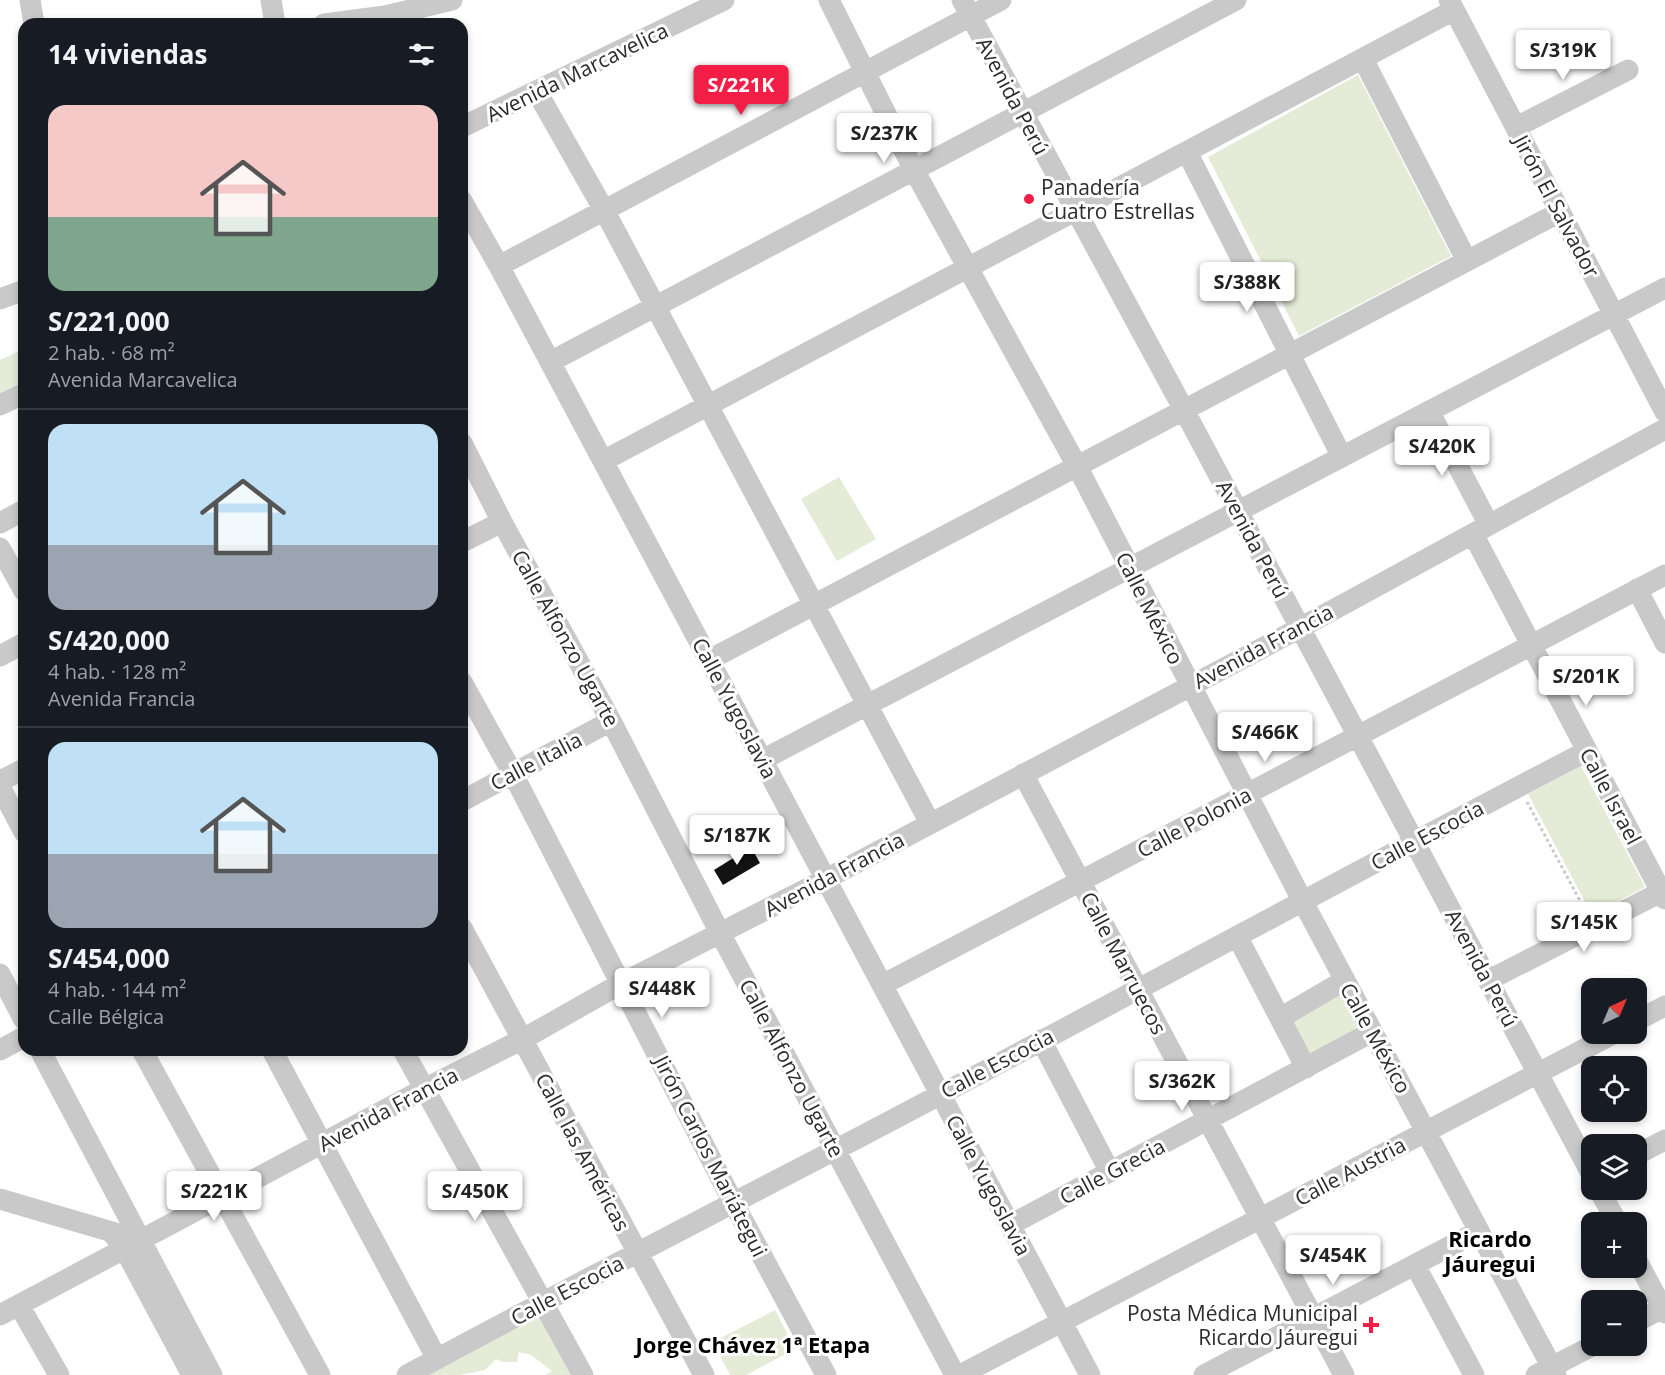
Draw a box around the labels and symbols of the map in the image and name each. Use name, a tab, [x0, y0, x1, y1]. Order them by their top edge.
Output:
street label: Avenida Marcavelica	[481, 16, 673, 128]
pin: S/319K	[1514, 30, 1612, 81]
street label: Avenida Perú	[970, 32, 1056, 160]
pin: S/221K	[692, 65, 790, 116]
pin: S/237K	[835, 113, 933, 164]
street label: Jirón El Salvador	[1507, 128, 1607, 283]
place label: Panadería Cuatro Estrellas	[1041, 173, 1195, 225]
marker: Panadería Cuatro Estrellas	[1022, 192, 1036, 206]
pin: S/388K	[1198, 262, 1296, 313]
pin: S/420K	[1393, 426, 1491, 477]
street label: Avenida Perú	[1210, 475, 1296, 603]
street label: Calle Alfonzo Ugarte	[506, 545, 626, 731]
street label: Calle México	[1110, 547, 1190, 669]
street label: Avenida Francia	[1188, 597, 1338, 695]
street label: Calle Yugoslavia	[686, 633, 784, 783]
pin: S/201K	[1537, 656, 1635, 707]
pin: S/466K	[1216, 712, 1314, 763]
street label: Calle Italia	[485, 725, 587, 797]
street label: Calle Israel	[1574, 743, 1648, 849]
street label: Calle Polonia	[1132, 780, 1256, 864]
street label: Calle Escocia	[1366, 793, 1488, 877]
pin: S/187K	[688, 815, 786, 866]
street label: Avenida Francia	[759, 825, 909, 923]
street label: Calle Marruecos	[1075, 887, 1173, 1039]
pin: S/145K	[1535, 902, 1633, 953]
street label: Avenida Perú	[1439, 904, 1525, 1032]
pin: S/448K	[613, 968, 711, 1019]
street label: Calle Alfonzo Ugarte	[733, 974, 851, 1162]
street label: Calle México	[1334, 978, 1418, 1098]
north arrow	[1581, 978, 1647, 1044]
street label: Calle Escocia	[936, 1021, 1058, 1105]
street label: Jirón Carlos Mariátegui	[647, 1049, 774, 1261]
street label: Avenida Francia	[313, 1060, 463, 1158]
pin: S/362K	[1133, 1061, 1231, 1112]
street label: Calle las Américas	[529, 1068, 637, 1236]
street label: Calle Yugoslavia	[940, 1110, 1038, 1260]
street label: Calle Austria	[1290, 1130, 1410, 1212]
street label: Calle Grecia	[1054, 1132, 1170, 1210]
pin: S/221K	[165, 1171, 263, 1222]
pin: S/450K	[426, 1171, 524, 1222]
district label: Ricardo Jáuregui	[1442, 1223, 1536, 1278]
pin: S/454K	[1284, 1235, 1382, 1286]
street label: Calle Escocia	[506, 1248, 628, 1332]
place label: Posta Médica Municipal Ricardo Jáuregui	[1127, 1299, 1358, 1351]
marker: Posta Médica Municipal Ricardo Jáuregui	[1362, 1316, 1380, 1334]
district label: Jorge Chávez 1ª Etapa	[634, 1329, 870, 1359]

